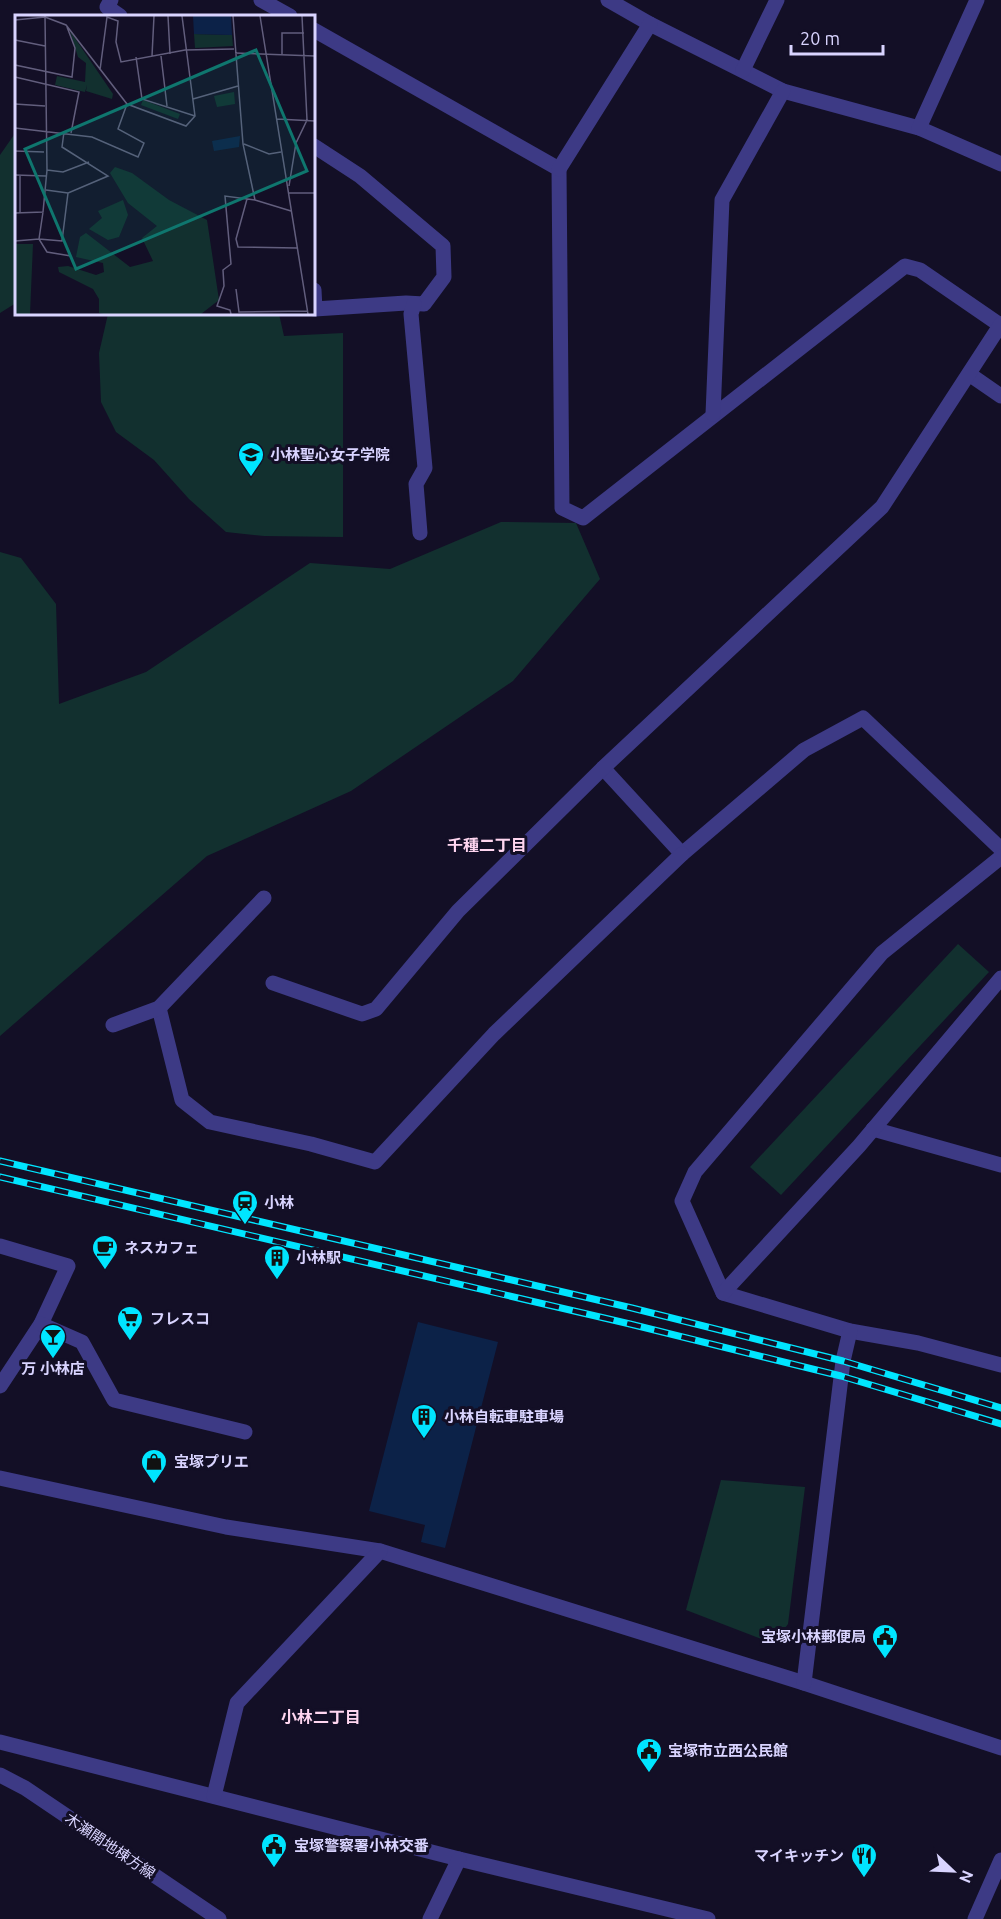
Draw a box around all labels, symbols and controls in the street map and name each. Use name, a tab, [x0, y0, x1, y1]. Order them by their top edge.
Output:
inset map	[15, 15, 315, 315]
scale bar	[791, 18, 882, 56]
text: 20 m	[800, 28, 840, 48]
school or university icon: 小林聖心女子学院	[236, 440, 266, 478]
place label: 小林聖心女子学院	[270, 446, 390, 463]
district label: 千種二丁目	[447, 836, 527, 854]
station icon: 小林	[230, 1188, 260, 1226]
place label: 小林	[264, 1194, 294, 1211]
cafe icon: ネスカフェ	[90, 1233, 120, 1271]
place label: ネスカフェ	[124, 1239, 199, 1256]
building icon: 小林駅	[262, 1243, 292, 1281]
place label: 小林駅	[296, 1249, 341, 1266]
supermarket icon: フレスコ	[115, 1304, 145, 1342]
place label: フレスコ	[150, 1310, 210, 1327]
bar icon: 万 小林店	[38, 1322, 68, 1360]
place label: 万 小林店	[21, 1360, 85, 1377]
building icon: 小林自転車駐車場	[409, 1402, 439, 1440]
place label: 小林自転車駐車場	[444, 1408, 564, 1425]
shop icon: 宝塚プリエ	[139, 1447, 169, 1485]
place label: 宝塚プリエ	[174, 1453, 249, 1470]
public building icon: 宝塚小林郵便局	[870, 1622, 900, 1660]
place label: 宝塚小林郵便局	[761, 1628, 866, 1645]
district label: 小林二丁目	[281, 1708, 361, 1726]
public building icon: 宝塚市立西公民館	[634, 1736, 664, 1774]
place label: 宝塚市立西公民館	[668, 1742, 788, 1759]
street label: 木瀬開地棟方線	[62, 1809, 159, 1882]
public building icon: 宝塚警察署小林交番	[259, 1831, 289, 1869]
place label: 宝塚警察署小林交番	[294, 1837, 429, 1854]
restaurant icon: マイキッチン	[849, 1841, 879, 1879]
north arrow	[923, 1841, 983, 1901]
place label: マイキッチン	[754, 1847, 844, 1864]
text: N	[956, 1868, 977, 1886]

